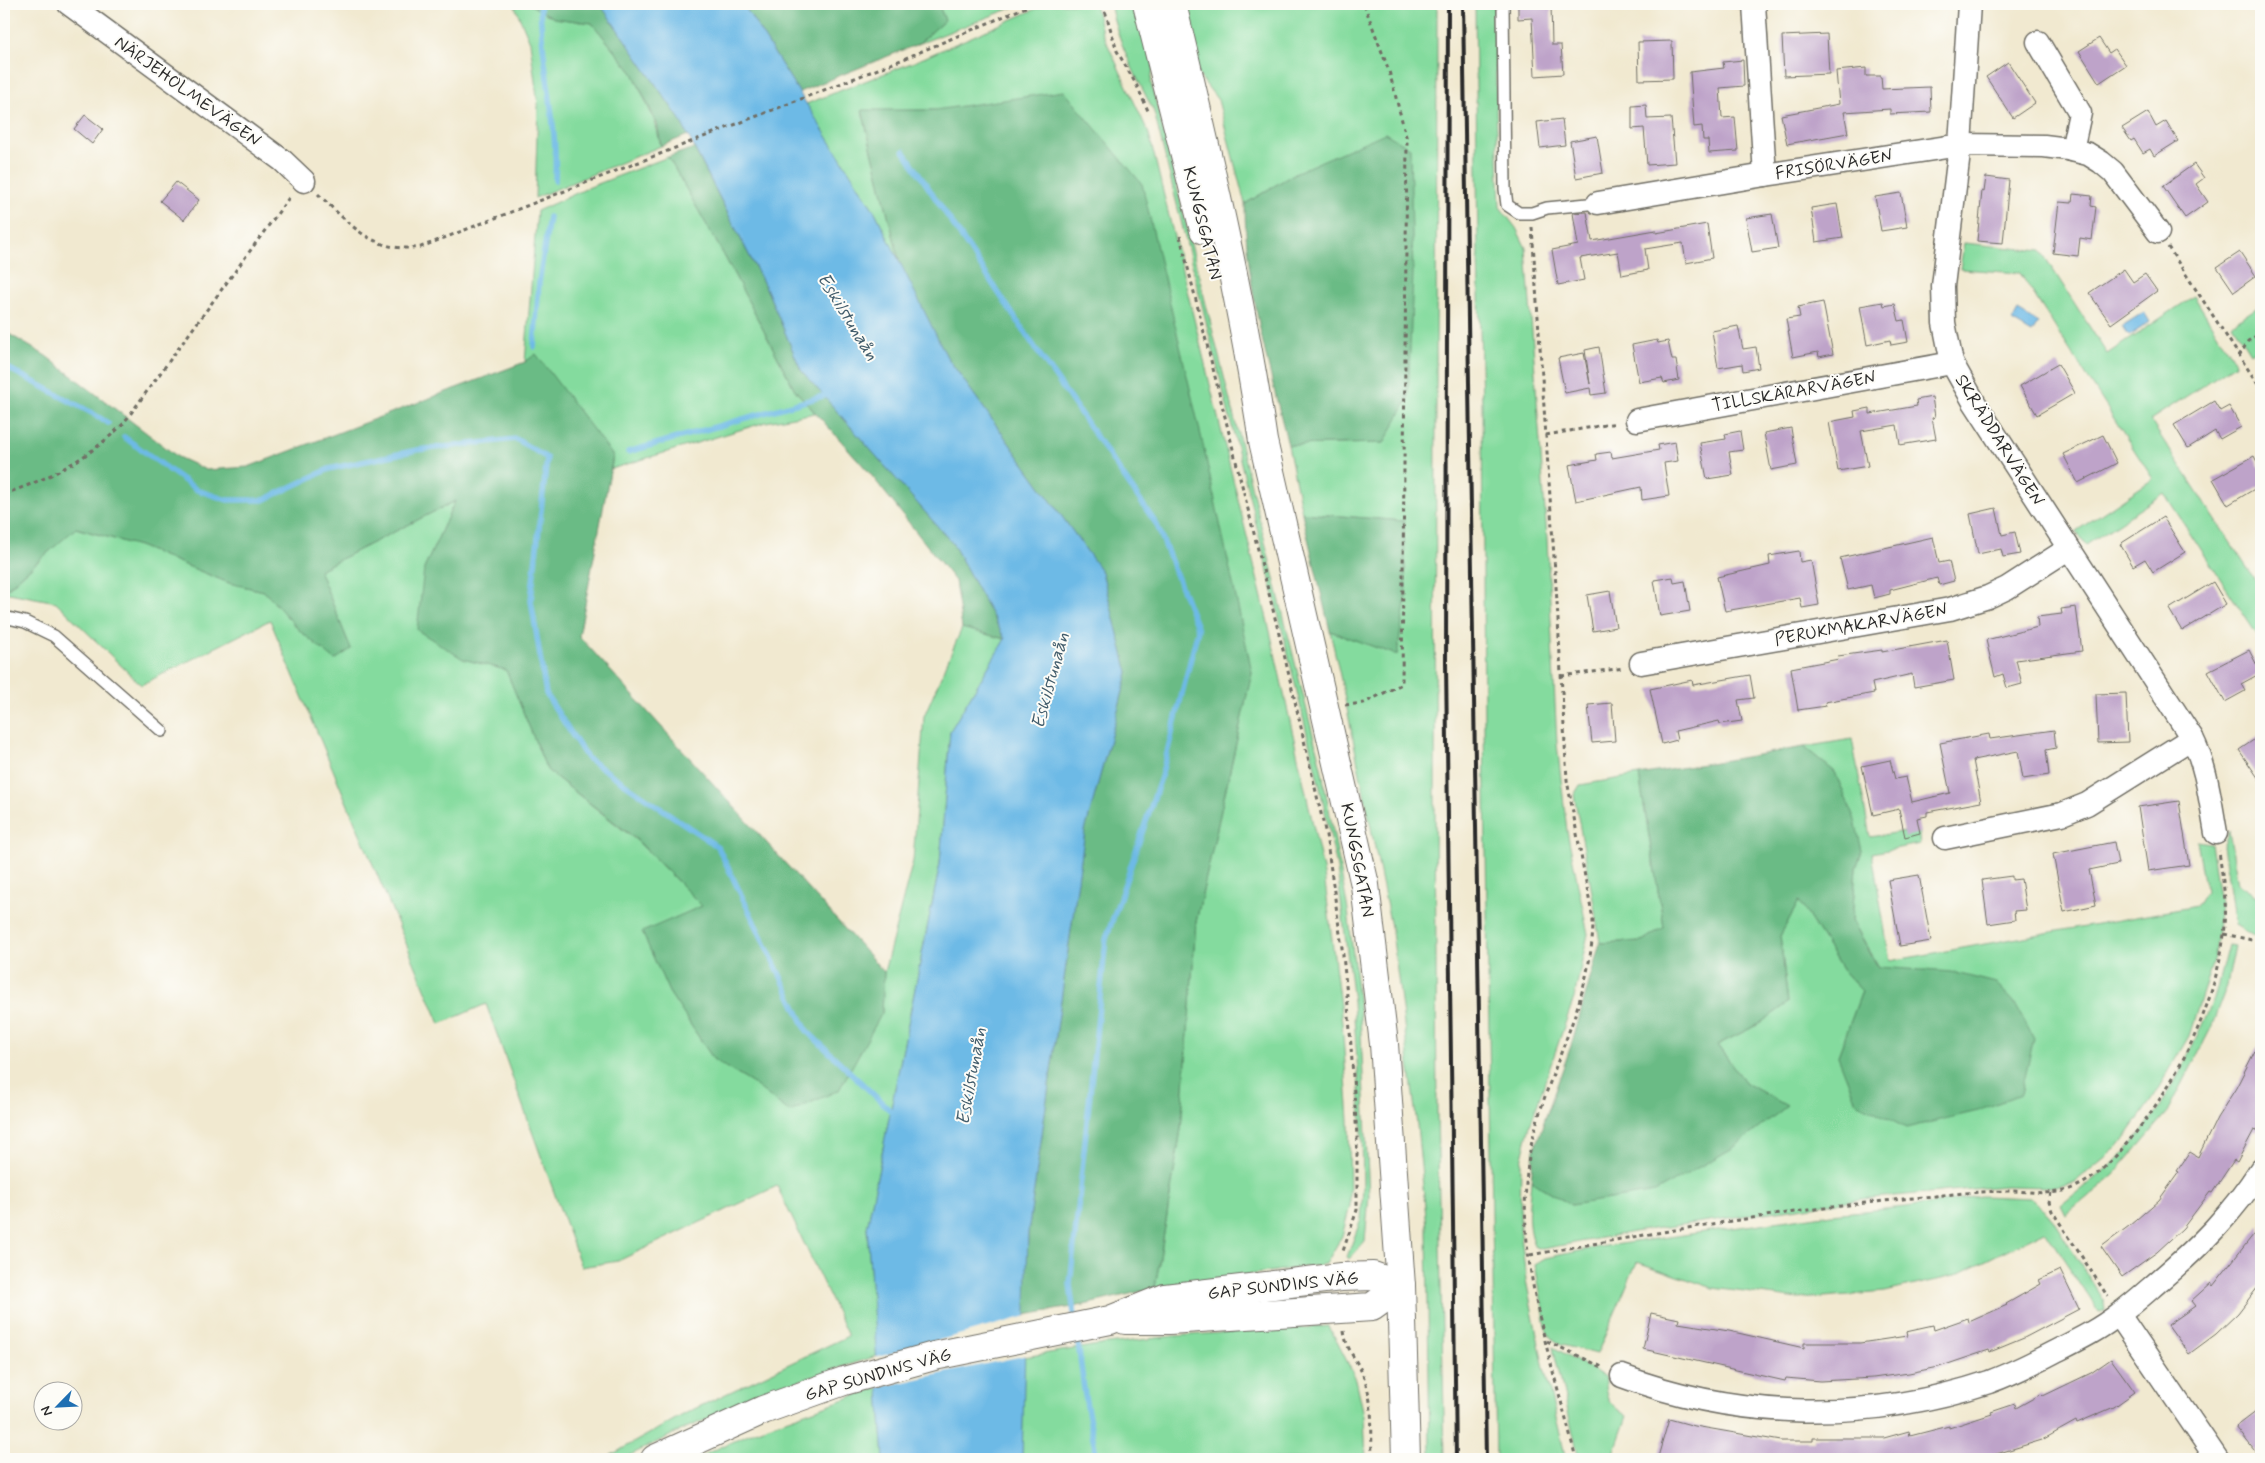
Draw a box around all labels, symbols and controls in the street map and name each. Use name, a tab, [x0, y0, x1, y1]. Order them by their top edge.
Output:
street label: NÄRJEHOLMEVÄGEN	[109, 30, 266, 153]
street label: FRISÖRVÄGEN	[1774, 144, 1895, 186]
street label: KUNGSGATAN	[1176, 164, 1228, 282]
water label: Eskilstunaån	[811, 268, 884, 365]
street label: TILLSKÄRARVÄGEN	[1710, 366, 1878, 418]
street label: SKRÄDDARVÄGEN	[1949, 370, 2049, 511]
street label: PERUKMAKARVÄGEN	[1773, 598, 1950, 652]
water label: Eskilstunaån	[1026, 629, 1075, 731]
street label: KUNGSGATAN	[1334, 801, 1380, 919]
water label: Eskilstunaån	[951, 1025, 992, 1127]
street label: GAP SUNDINS VÄG	[1206, 1266, 1360, 1306]
street label: GAP SUNDINS VÄG	[802, 1343, 955, 1407]
north arrow	[32, 1380, 82, 1430]
text: N	[37, 1403, 57, 1419]

